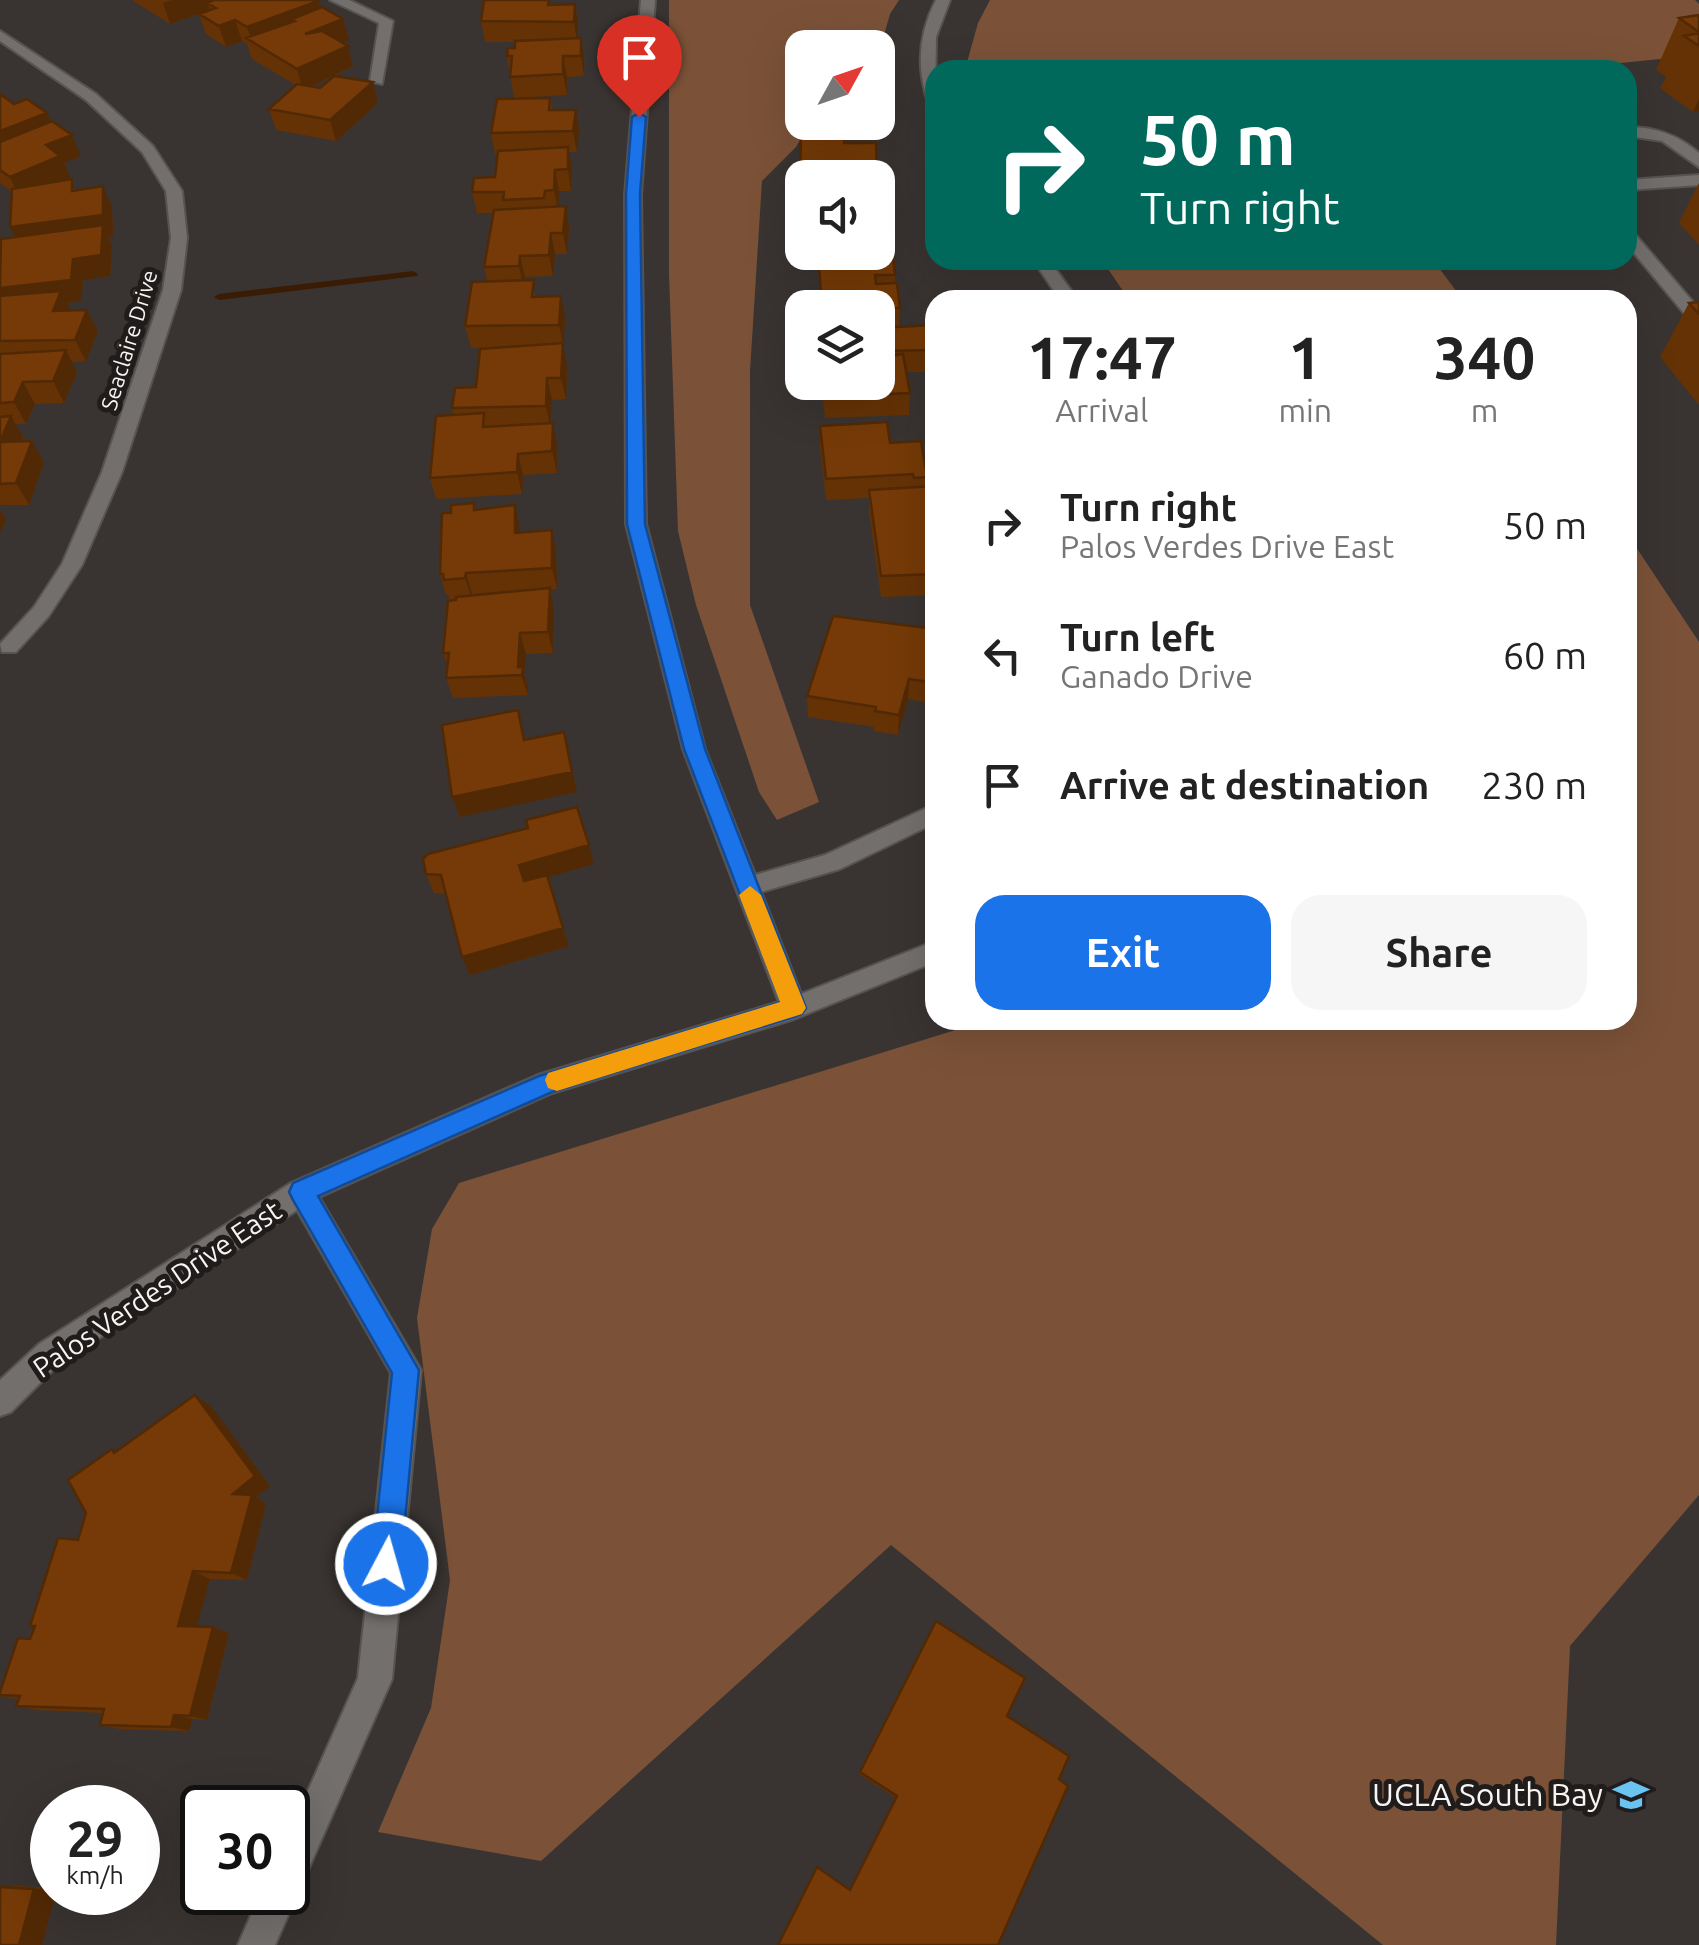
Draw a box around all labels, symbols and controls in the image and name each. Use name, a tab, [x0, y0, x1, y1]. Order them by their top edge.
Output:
pin	[597, 15, 682, 118]
icon: arrive	[612, 30, 667, 85]
north arrow	[785, 30, 895, 140]
map controls	[785, 30, 895, 400]
icon: right	[975, 100, 1105, 230]
text: 50 m	[1140, 100, 1296, 178]
button: sound	[785, 160, 895, 270]
text: Turn right	[1140, 182, 1340, 233]
street label: Seaclaire Drive	[95, 267, 162, 413]
button: layers	[785, 290, 895, 400]
text: 17:47	[1027, 323, 1177, 390]
text: 1	[1288, 323, 1322, 390]
text: 340	[1434, 323, 1535, 390]
text: Arrival	[1055, 392, 1148, 428]
text: min	[1278, 392, 1332, 428]
text: m	[1471, 392, 1498, 428]
text: Turn right	[1060, 486, 1237, 528]
icon: right	[975, 498, 1030, 553]
text: 50 m	[1503, 504, 1587, 546]
text: Palos Verdes Drive East	[1060, 528, 1394, 564]
text: Turn left	[1060, 616, 1215, 658]
icon: left	[975, 628, 1030, 683]
text: 60 m	[1503, 634, 1587, 676]
text: Ganado Drive	[1060, 658, 1253, 694]
icon: arrive	[975, 758, 1030, 813]
text: Arrive at destination	[1060, 764, 1429, 806]
text: 230 m	[1481, 764, 1587, 806]
button: Exit	[975, 895, 1271, 1010]
button: Share	[1291, 895, 1587, 1010]
street label: Palos Verdes Drive East	[27, 1194, 287, 1383]
position arrow	[334, 1512, 438, 1616]
place label: UCLA South Bay	[1372, 1776, 1603, 1812]
school or university icon: UCLA South Bay	[1612, 1776, 1650, 1814]
speed limit sign: 30	[180, 1785, 310, 1915]
text: 29	[67, 1810, 123, 1866]
text: km/h	[66, 1861, 124, 1889]

